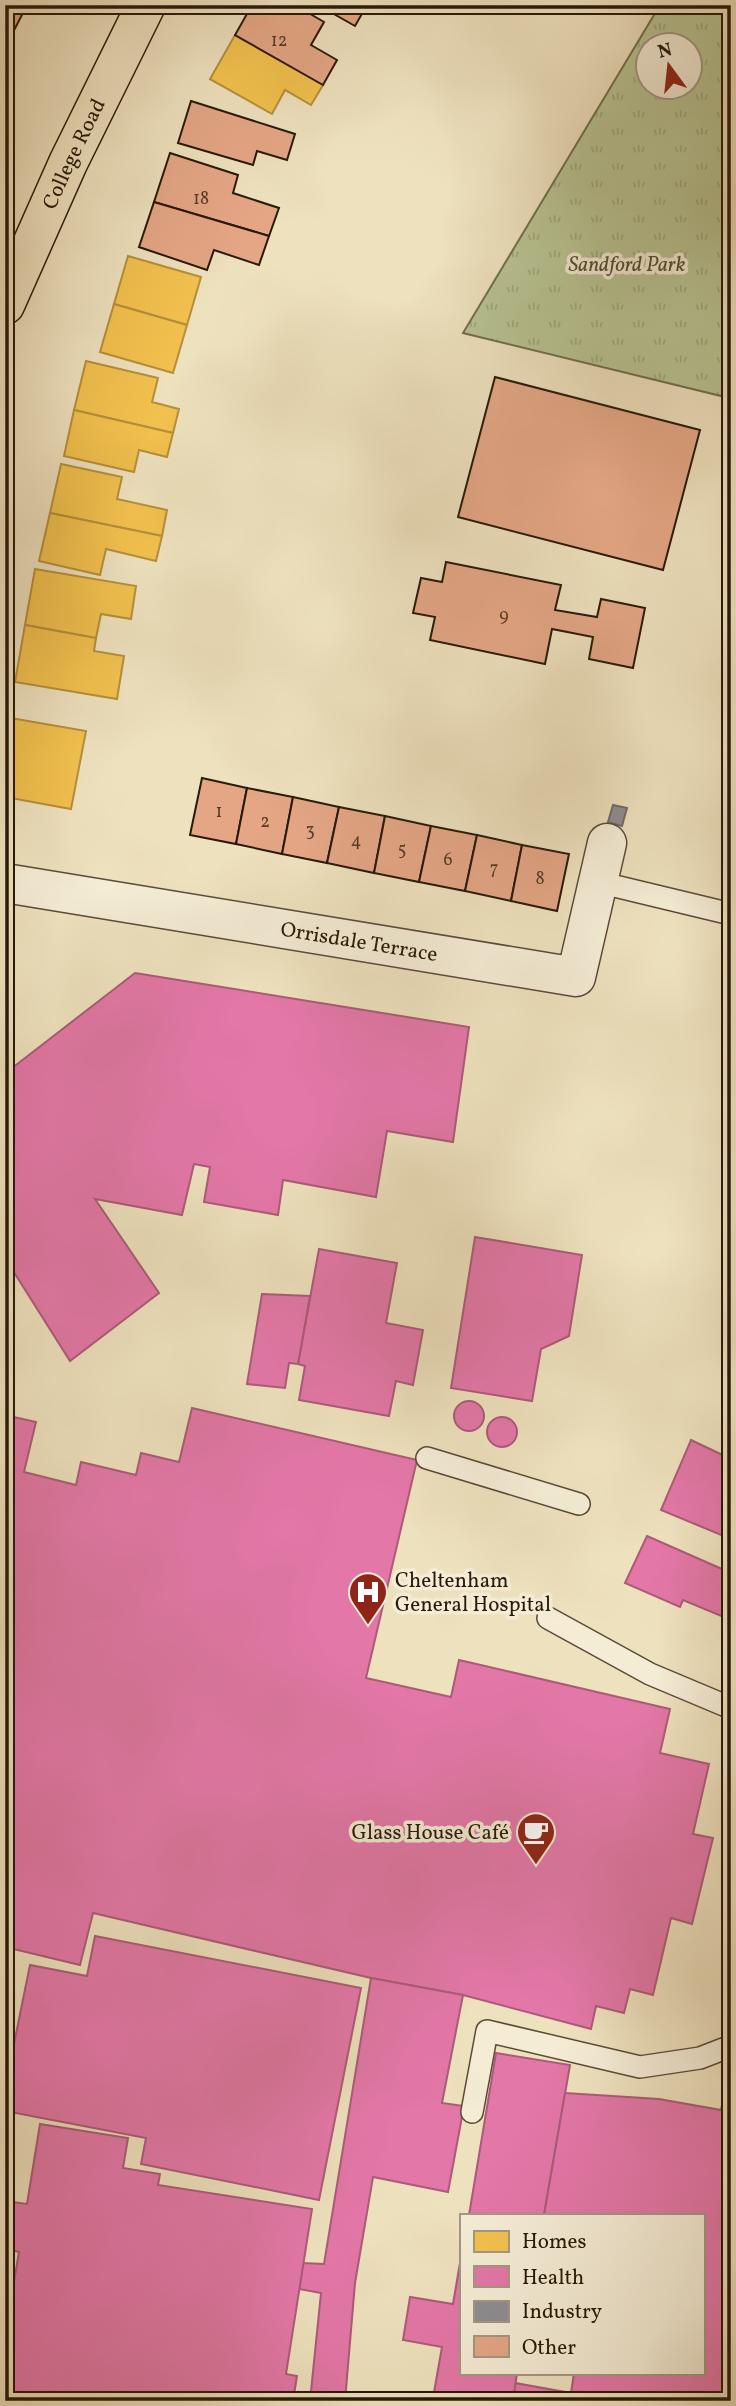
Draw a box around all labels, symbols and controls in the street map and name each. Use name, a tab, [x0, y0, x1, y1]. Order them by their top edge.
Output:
house number: 12	[271, 29, 287, 54]
north arrow	[634, 32, 704, 102]
text: N	[655, 37, 675, 66]
street label: College Road	[36, 94, 114, 214]
house number: 18	[193, 187, 209, 212]
park label: Sandford Park	[569, 251, 686, 280]
house number: 9	[499, 604, 509, 629]
house number: 1	[216, 800, 222, 825]
house number: 2	[260, 810, 270, 835]
house number: 3	[305, 819, 315, 844]
house number: 4	[351, 829, 361, 854]
house number: 5	[398, 838, 406, 863]
house number: 6	[443, 848, 453, 873]
house number: 7	[490, 857, 498, 882]
house number: 8	[535, 867, 545, 892]
street label: Orrisdale Terrace	[278, 916, 440, 970]
place label: Cheltenham General Hospital	[395, 1567, 551, 1620]
hospital icon: Cheltenham General Hospital	[347, 1571, 389, 1626]
cafe icon: Glass House Café	[515, 1811, 557, 1866]
place label: Glass House Café	[351, 1819, 509, 1848]
legend	[460, 2214, 704, 2374]
text: Homes	[522, 2228, 587, 2257]
text: Health	[522, 2264, 584, 2293]
text: Industry	[522, 2298, 603, 2327]
text: Other	[522, 2334, 576, 2363]

